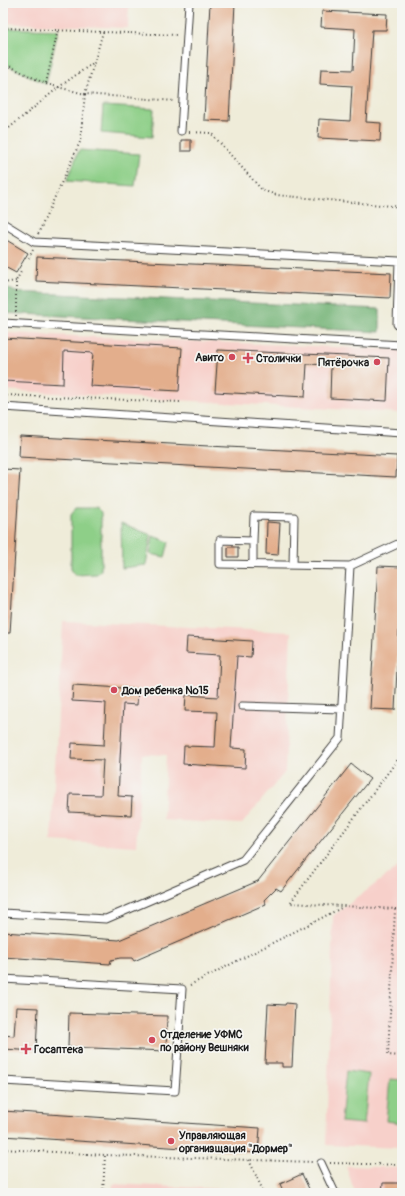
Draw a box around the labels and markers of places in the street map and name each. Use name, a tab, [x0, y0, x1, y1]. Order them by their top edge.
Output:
place label: Авито	[195, 351, 224, 364]
marker: Авито	[227, 352, 237, 362]
place label: Столички	[256, 352, 301, 365]
marker: Столички	[243, 353, 253, 363]
place label: Пятёрочка	[318, 356, 369, 369]
marker: Пятёрочка	[372, 357, 382, 367]
place label: Дом ребенка №15	[121, 684, 209, 697]
marker: Дом ребенка №15	[109, 685, 119, 695]
place label: Отделение УФМС по району Вешняки	[160, 1028, 249, 1054]
marker: Отделение УФМС по району Вешняки	[147, 1035, 157, 1045]
place label: Госаптека	[34, 1043, 83, 1056]
marker: Госаптека	[21, 1044, 31, 1054]
place label: Управляющая организщация "Дормер"	[178, 1129, 293, 1155]
marker: Управляющая организщация "Дормер"	[166, 1136, 176, 1146]

